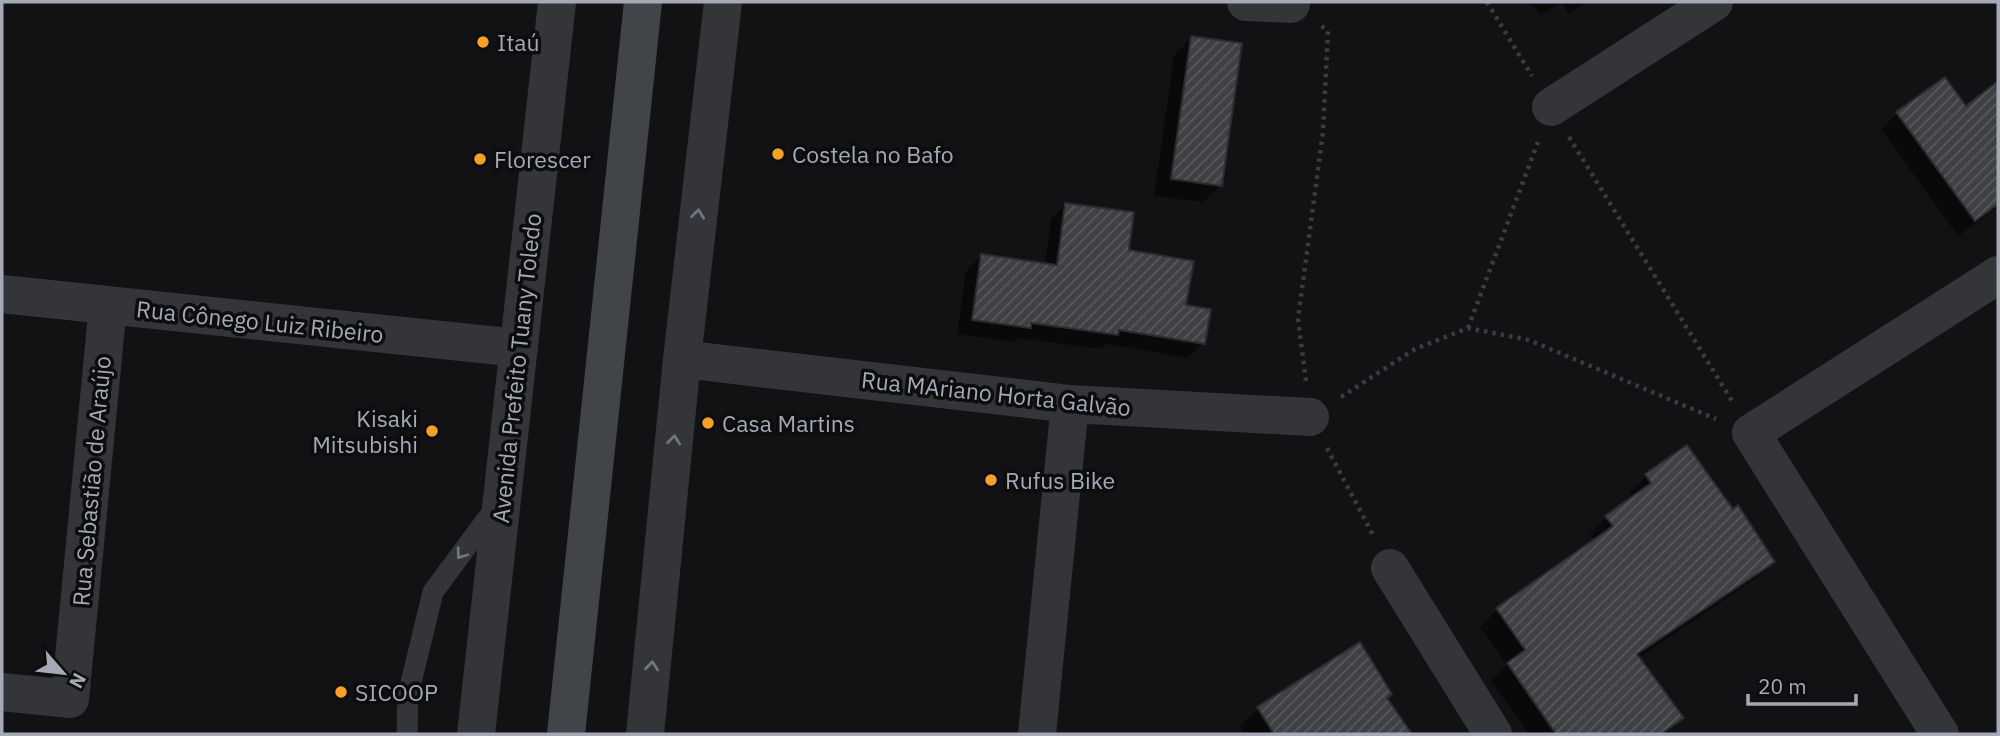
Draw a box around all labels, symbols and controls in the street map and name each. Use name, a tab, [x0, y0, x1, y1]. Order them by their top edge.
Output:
place label: Itaú	[497, 27, 540, 57]
marker: Itaú	[475, 34, 491, 50]
place label: Costela no Bafo	[792, 139, 954, 169]
place label: Florescer	[494, 144, 591, 174]
marker: Costela no Bafo	[770, 146, 786, 162]
marker: Florescer	[472, 151, 488, 167]
one-way arrow	[691, 208, 706, 220]
street label: Avenida Prefeito Tuany Toledo	[485, 212, 547, 524]
street label: Rua Cônego Luiz Ribeiro	[135, 293, 385, 349]
street label: Rua Sebastião de Araújo	[65, 355, 117, 607]
street label: Rua MAriano Horta Galvão	[860, 364, 1132, 422]
place label: Kisaki Mitsubishi	[312, 403, 418, 459]
place label: Casa Martins	[722, 408, 855, 438]
marker: Casa Martins	[700, 415, 716, 431]
marker: Kisaki Mitsubishi	[424, 423, 440, 439]
one-way arrow	[667, 434, 682, 446]
place label: Rufus Bike	[1005, 465, 1115, 495]
marker: Rufus Bike	[983, 472, 999, 488]
one-way arrow	[457, 546, 469, 559]
north arrow	[28, 638, 98, 708]
one-way arrow	[644, 661, 659, 672]
scale bar	[1748, 662, 1856, 706]
text: N	[64, 669, 92, 693]
text: 20 m	[1758, 672, 1807, 700]
place label: SICOOP	[355, 677, 438, 707]
marker: SICOOP	[333, 684, 349, 700]

